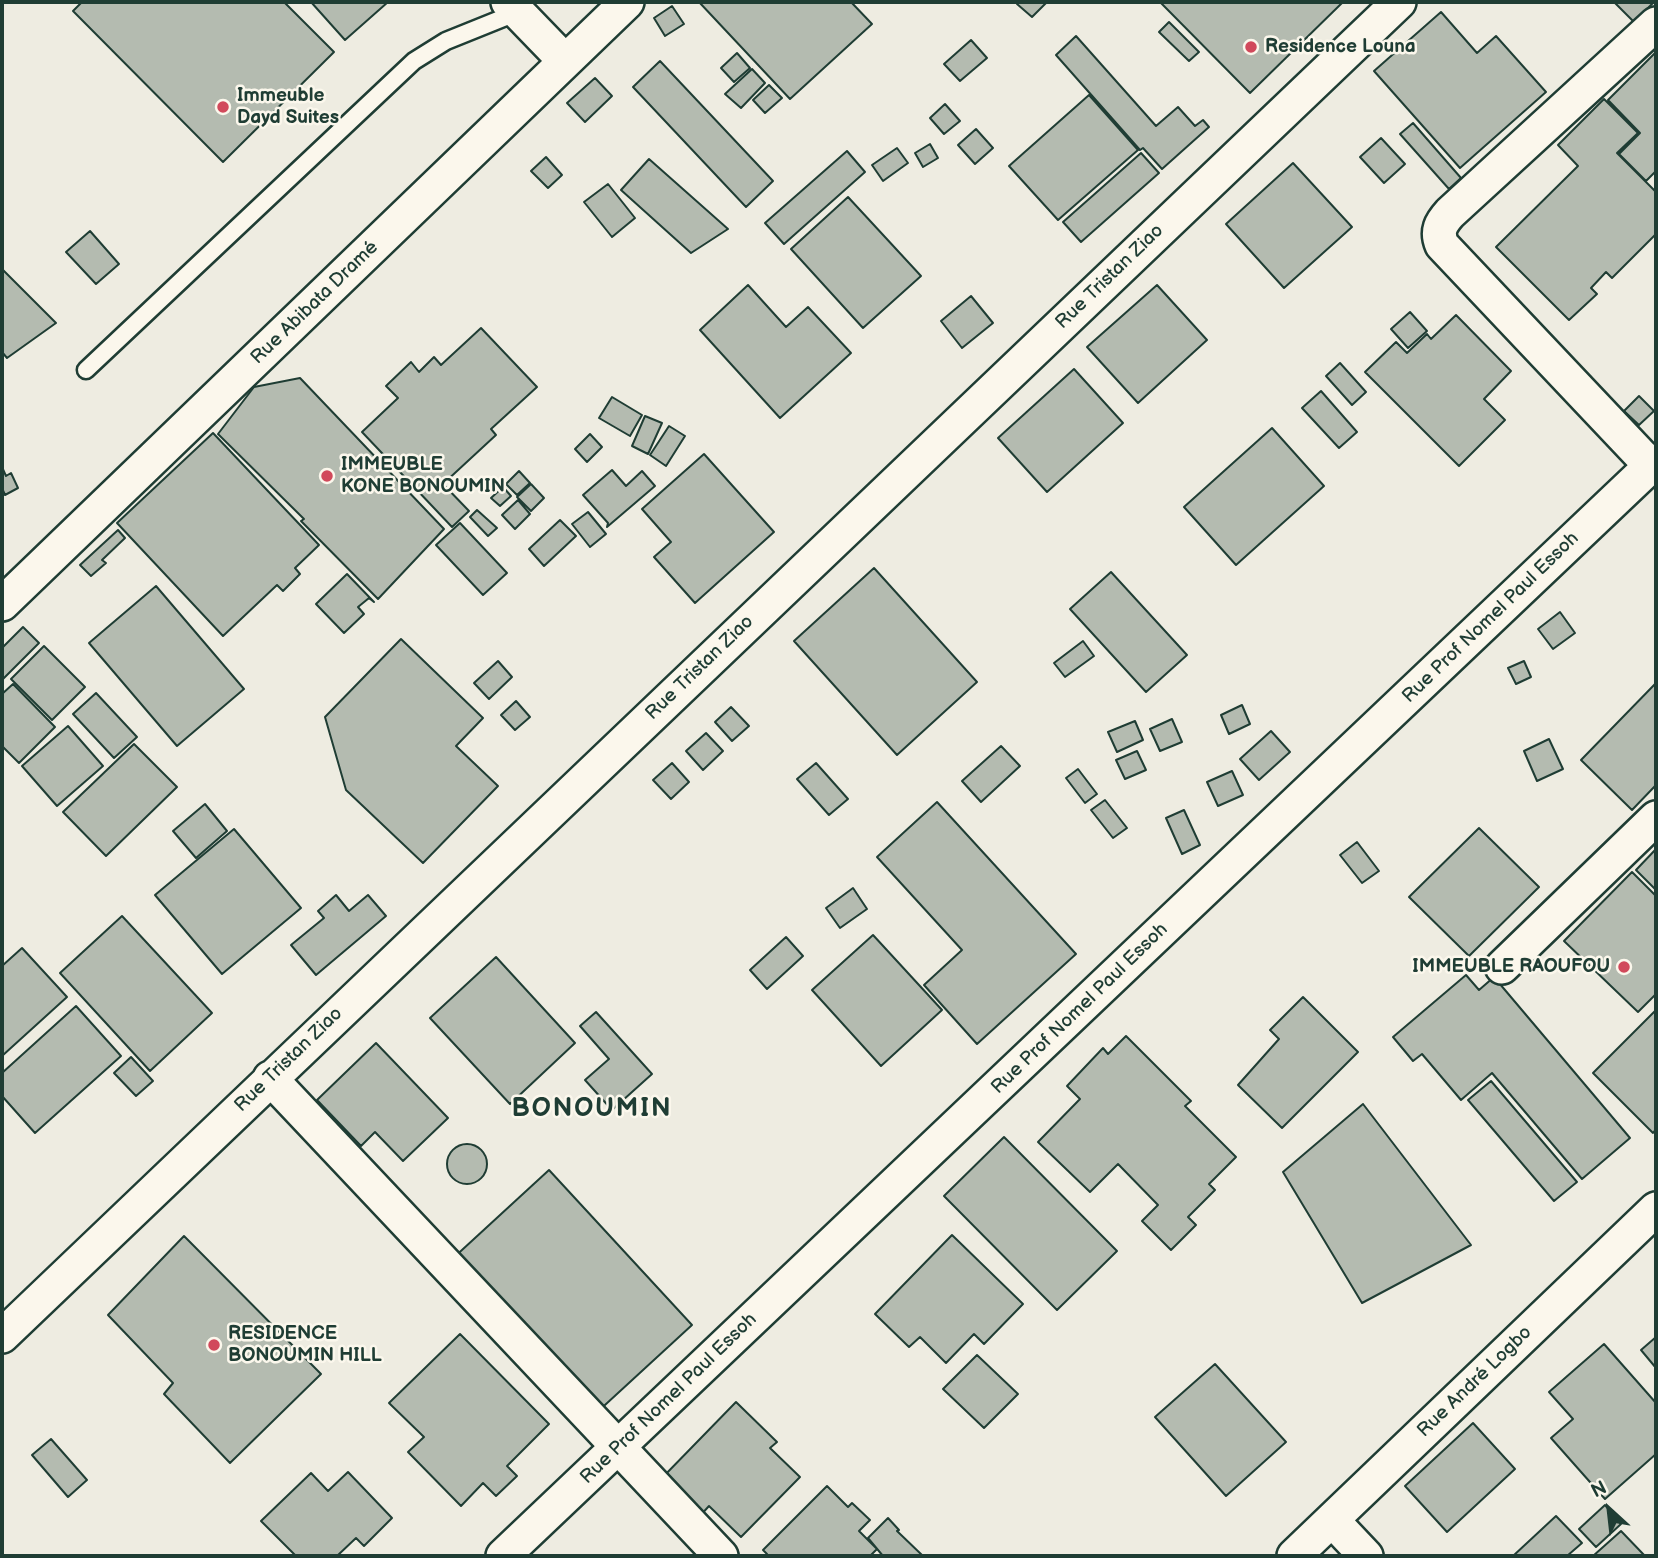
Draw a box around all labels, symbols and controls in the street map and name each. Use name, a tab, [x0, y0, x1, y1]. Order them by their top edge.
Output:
place label: Residence Louna	[1265, 36, 1416, 58]
marker: Residence Louna	[1243, 39, 1259, 55]
place label: Immeuble Dayd Suites	[237, 85, 339, 129]
marker: Immeuble Dayd Suites	[215, 99, 231, 115]
street label: Rue Tristan Ziao	[1051, 220, 1169, 334]
street label: Rue Abibata Dramé	[247, 236, 383, 370]
place label: IMMEUBLE KONE BONOUMIN	[341, 454, 505, 498]
marker: IMMEUBLE KONE BONOUMIN	[319, 468, 335, 484]
street label: Rue Prof Nomel Paul Essoh	[1398, 528, 1584, 708]
street label: Rue Tristan Ziao	[641, 611, 759, 725]
street label: Rue Prof Nomel Paul Essoh	[987, 919, 1173, 1099]
place label: IMMEUBLE RAOUFOU	[1412, 956, 1610, 978]
marker: IMMEUBLE RAOUFOU	[1616, 959, 1632, 975]
street label: Rue Tristan Ziao	[230, 1003, 348, 1117]
district label: BONOUMIN	[512, 1093, 672, 1125]
street label: Rue Prof Nomel Paul Essoh	[576, 1309, 762, 1489]
street label: Rue André Logbo	[1413, 1322, 1537, 1442]
place label: RESIDENCE BONOUMIN HILL	[228, 1323, 382, 1367]
marker: RESIDENCE BONOUMIN HILL	[206, 1337, 222, 1353]
north arrow	[1574, 1474, 1644, 1544]
text: N	[1588, 1476, 1611, 1503]

